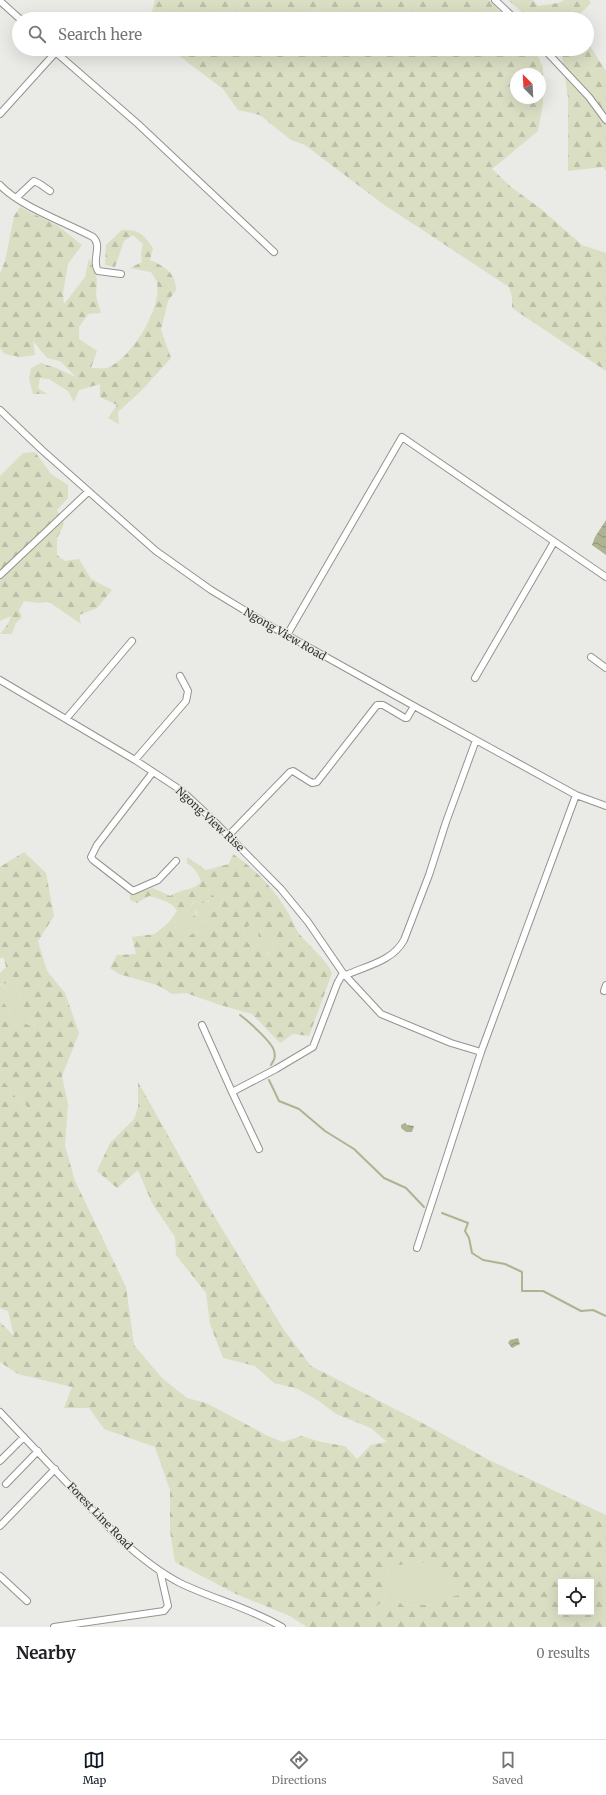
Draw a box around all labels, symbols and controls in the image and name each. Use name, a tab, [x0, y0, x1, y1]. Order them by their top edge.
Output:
search box	[12, 12, 594, 56]
icon: search	[26, 23, 48, 45]
text: Search here	[58, 25, 142, 44]
north arrow	[510, 68, 546, 104]
street label: Ngong View Road	[241, 605, 329, 663]
street label: Ngong View Rise	[173, 784, 247, 854]
street label: Forest Line Road	[64, 1479, 136, 1553]
map controls	[558, 1579, 594, 1615]
button: locate	[558, 1579, 594, 1615]
text: Nearby	[16, 1642, 76, 1664]
text: 0 results	[536, 1645, 590, 1662]
tab: Map	[83, 1749, 106, 1787]
tab: Directions	[272, 1749, 327, 1787]
tab: Saved	[492, 1749, 523, 1787]

